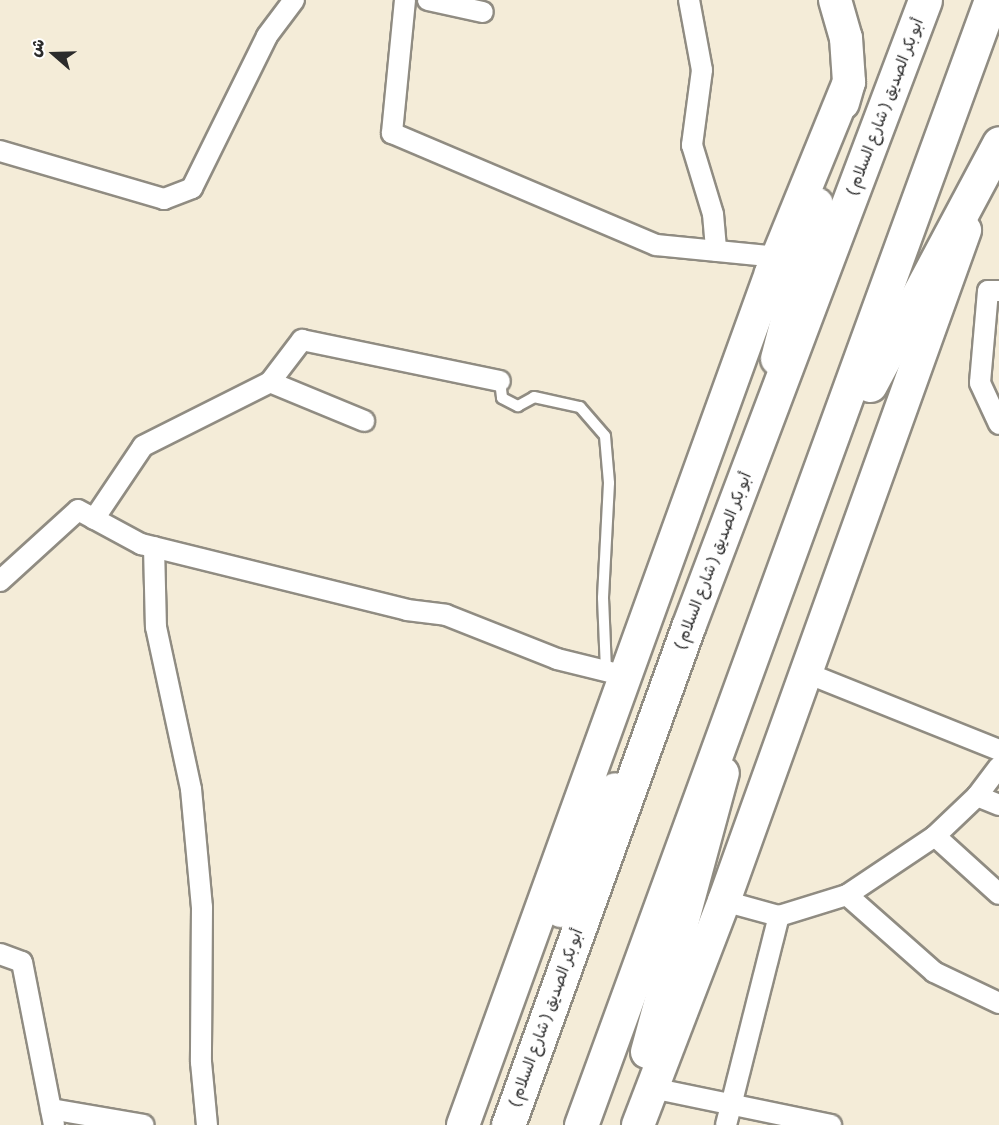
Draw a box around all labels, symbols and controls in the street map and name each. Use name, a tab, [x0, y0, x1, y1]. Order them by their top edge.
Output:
street label: ( شارع السلام ) أبو بكر الصديق	[842, 16, 928, 198]
north arrow	[24, 24, 84, 84]
text: ش	[25, 36, 49, 60]
street label: ( شارع السلام ) أبو بكر الصديق	[670, 470, 756, 652]
street label: ( شارع السلام ) أبو بكر الصديق	[505, 926, 587, 1110]

